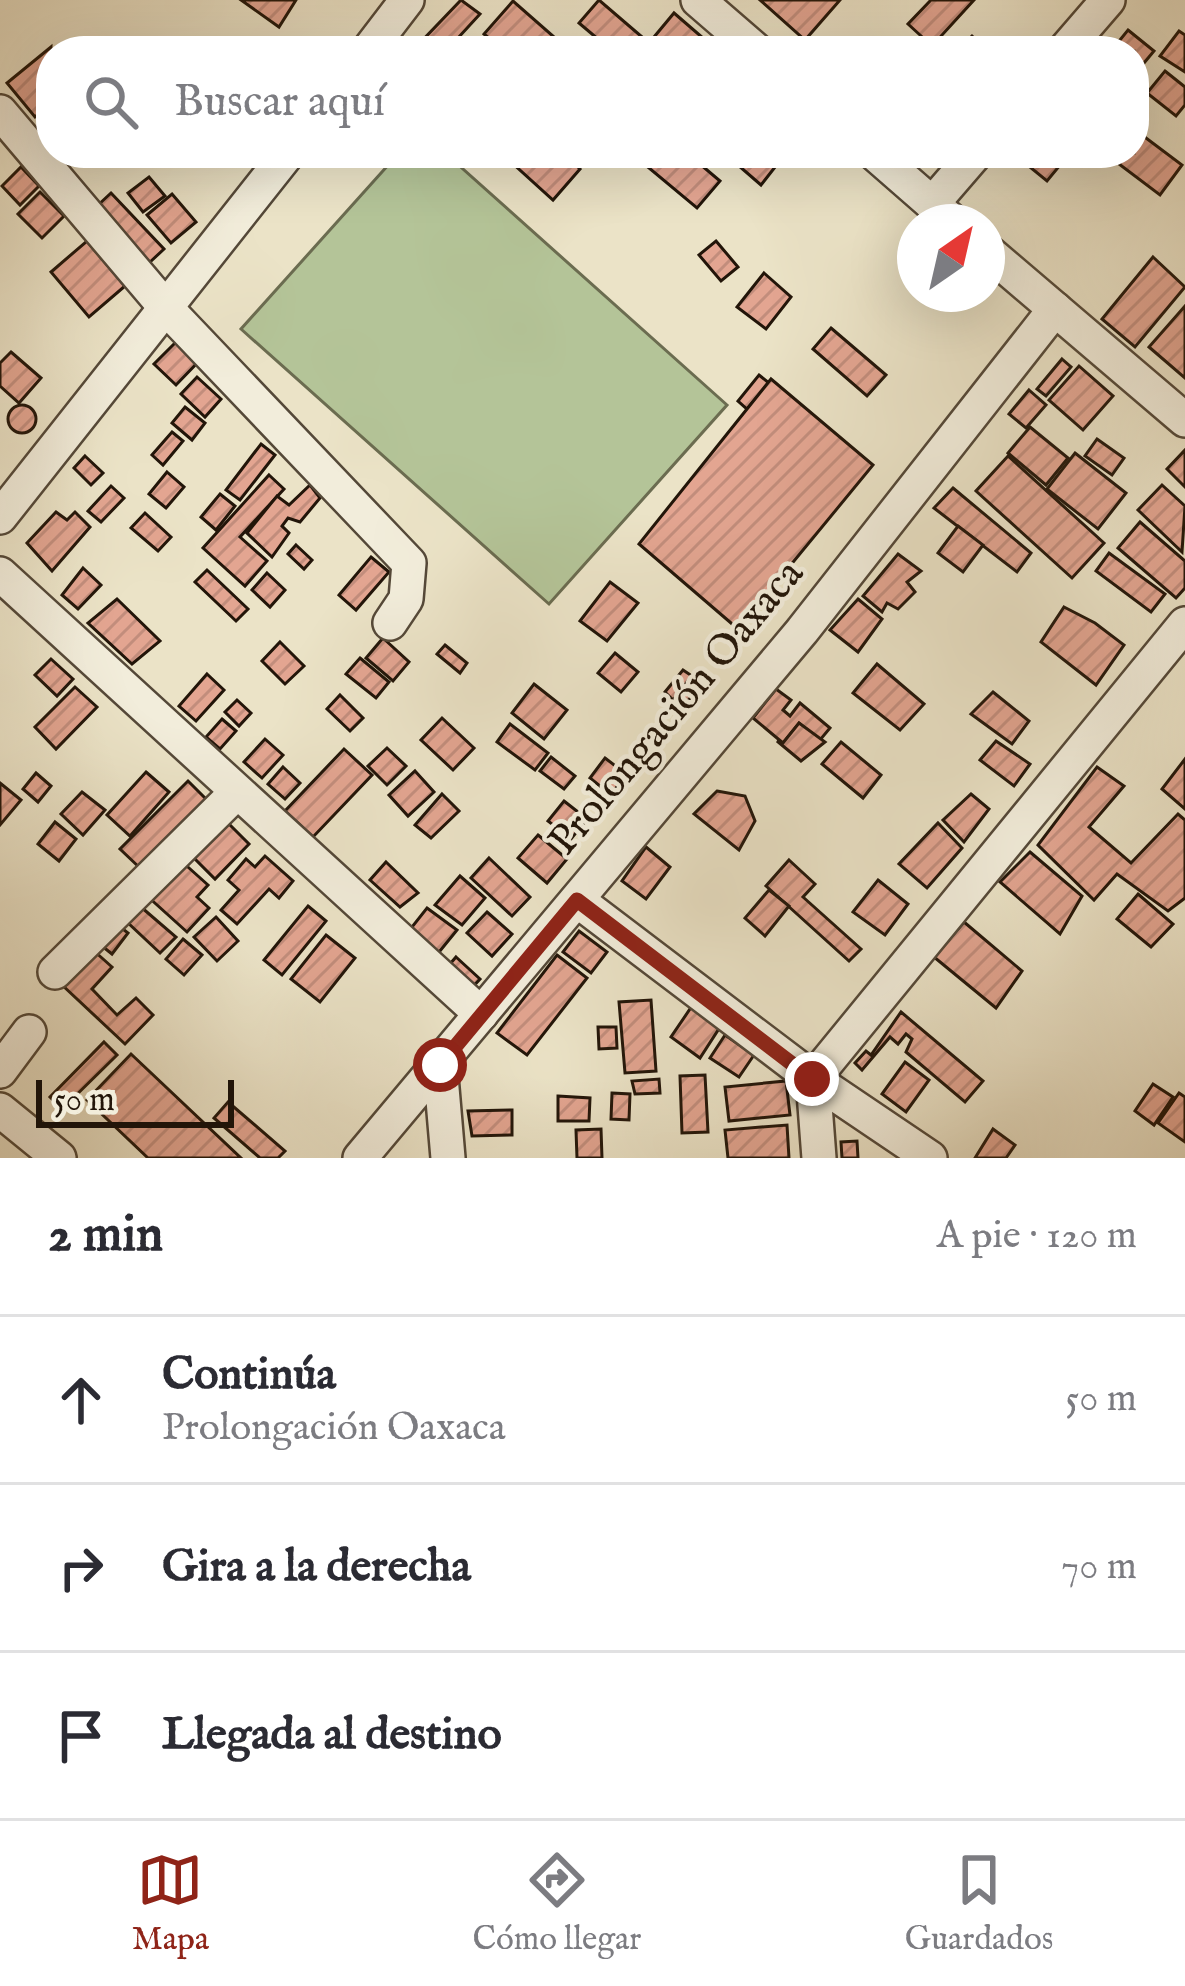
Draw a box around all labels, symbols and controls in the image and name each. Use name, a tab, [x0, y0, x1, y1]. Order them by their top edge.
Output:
search box	[36, 36, 1149, 168]
icon: search	[78, 69, 144, 135]
text: Buscar aquí	[174, 74, 385, 131]
north arrow	[897, 204, 1005, 312]
street label: Prolongación Oaxaca	[538, 549, 817, 867]
route start	[413, 1038, 467, 1092]
route end	[785, 1052, 839, 1106]
scale bar	[36, 1074, 234, 1127]
text: 50 m	[54, 1080, 115, 1122]
text: 2 min	[48, 1204, 163, 1269]
text: A pie · 120 m	[937, 1212, 1137, 1261]
text: Continúa	[162, 1347, 336, 1404]
icon: ahead	[48, 1367, 114, 1433]
text: 50 m	[1065, 1375, 1137, 1424]
text: Prolongación Oaxaca	[162, 1404, 506, 1453]
icon: right	[48, 1535, 114, 1601]
text: Gira a la derecha	[162, 1539, 471, 1596]
text: 70 m	[1061, 1543, 1137, 1592]
icon: arrive	[48, 1703, 114, 1769]
text: Llegada al destino	[162, 1707, 502, 1764]
tab: Mapa	[132, 1847, 209, 1961]
tab: Cómo llegar	[472, 1847, 641, 1961]
tab: Guardados	[905, 1847, 1053, 1961]

